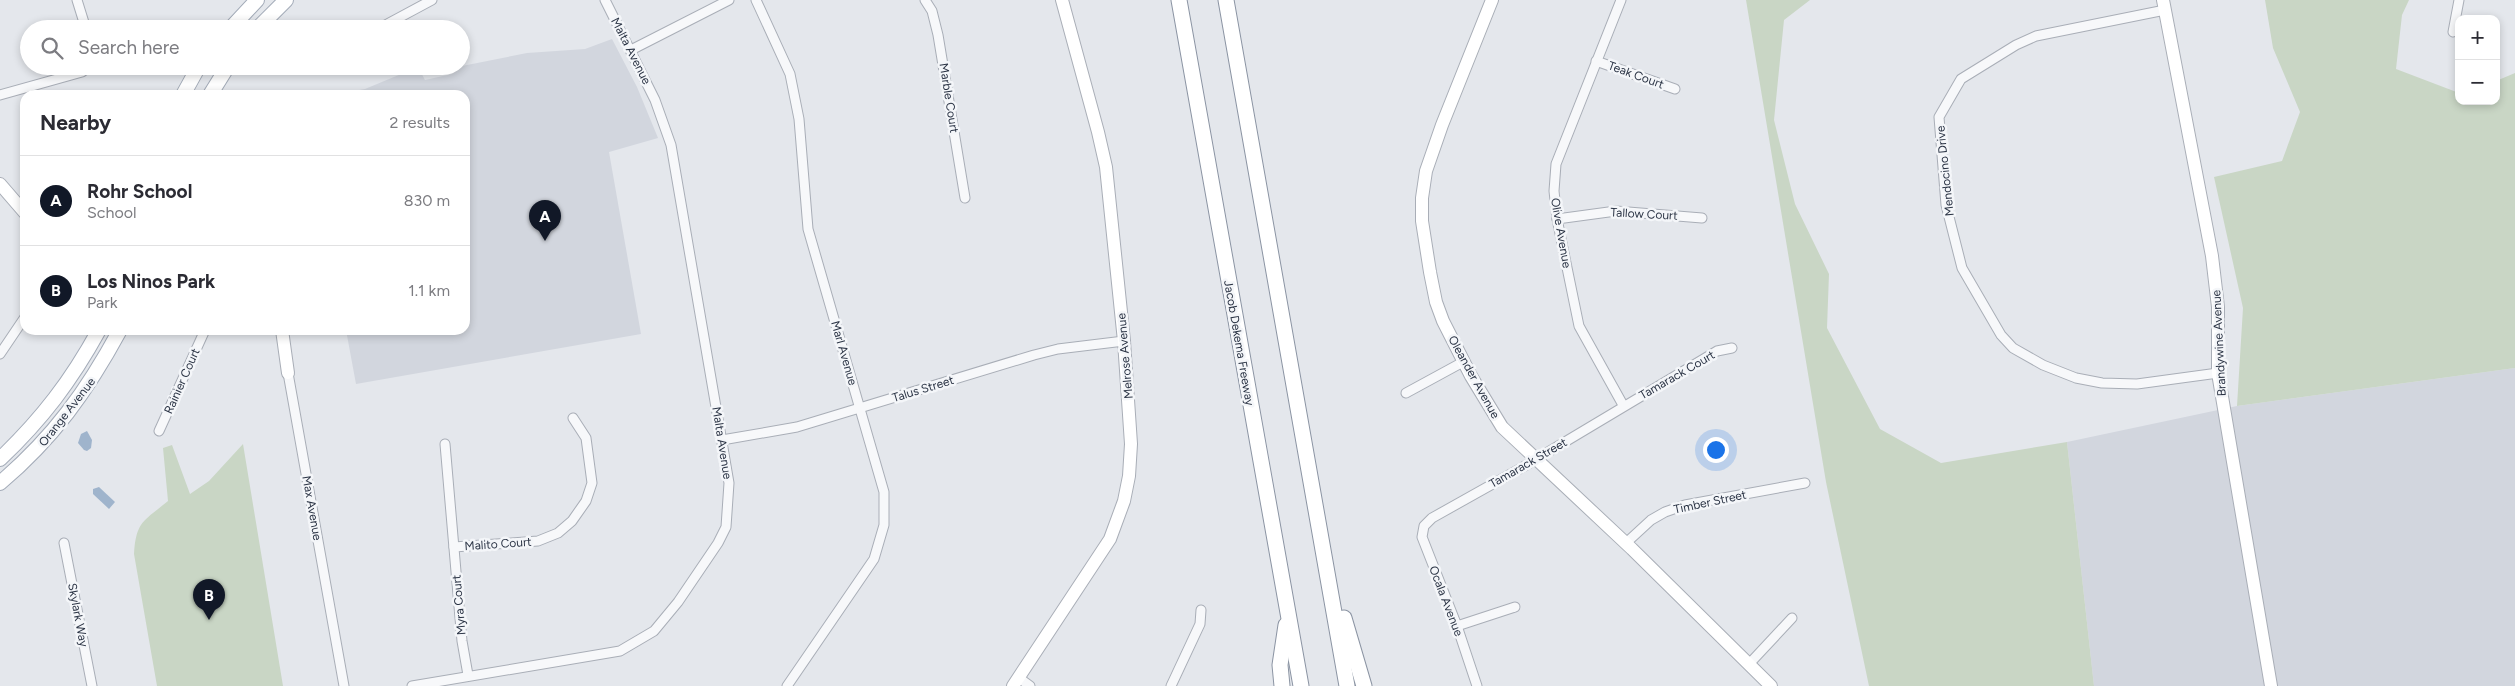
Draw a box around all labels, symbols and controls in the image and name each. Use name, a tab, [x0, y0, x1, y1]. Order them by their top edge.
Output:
street label: Malta Avenue	[608, 15, 654, 87]
map controls	[2455, 15, 2500, 105]
button: +	[2455, 15, 2500, 60]
search box	[20, 20, 470, 75]
icon: search	[38, 34, 66, 62]
text: Search here	[78, 36, 180, 59]
street label: Teak Court	[1606, 58, 1666, 92]
button: −	[2455, 60, 2500, 105]
street label: Marble Court	[937, 62, 961, 134]
text: Nearby	[40, 110, 111, 135]
text: 2 results	[390, 113, 450, 132]
street label: Mendocino Drive	[1933, 125, 1957, 217]
text: Rohr School	[87, 180, 192, 203]
text: A	[50, 191, 62, 210]
text: 830 m	[404, 191, 450, 210]
street label: Olive Avenue	[1548, 197, 1574, 270]
pin: A	[529, 200, 561, 241]
text: School	[87, 203, 137, 222]
street label: Tallow Court	[1610, 205, 1678, 223]
text: Los Ninos Park	[87, 270, 215, 293]
street label: Jacob Dekema Freeway	[1221, 279, 1257, 407]
text: B	[51, 281, 61, 300]
text: 1.1 km	[408, 281, 450, 300]
street label: Brandywine Avenue	[2209, 289, 2229, 397]
text: Park	[87, 293, 117, 312]
street label: Melrose Avenue	[1114, 312, 1136, 399]
street label: Marl Avenue	[828, 319, 860, 387]
street label: Oleander Avenue	[1445, 333, 1503, 421]
street label: Rainier Court	[161, 346, 203, 416]
street label: Tamarack Court	[1637, 348, 1718, 402]
street label: Talus Street	[891, 373, 956, 405]
street label: Orange Avenue	[36, 375, 98, 449]
street label: Malta Avenue	[709, 406, 735, 481]
street label: Tamarack Street	[1487, 435, 1570, 491]
your location	[1703, 437, 1729, 463]
street label: Max Avenue	[299, 475, 325, 542]
street label: Timber Street	[1672, 487, 1748, 517]
street label: Malito Court	[464, 535, 532, 553]
street label: Ocala Avenue	[1426, 564, 1466, 639]
street label: Myra Court	[449, 574, 469, 636]
pin: B	[193, 579, 225, 620]
street label: Skylark Way	[65, 582, 91, 649]

